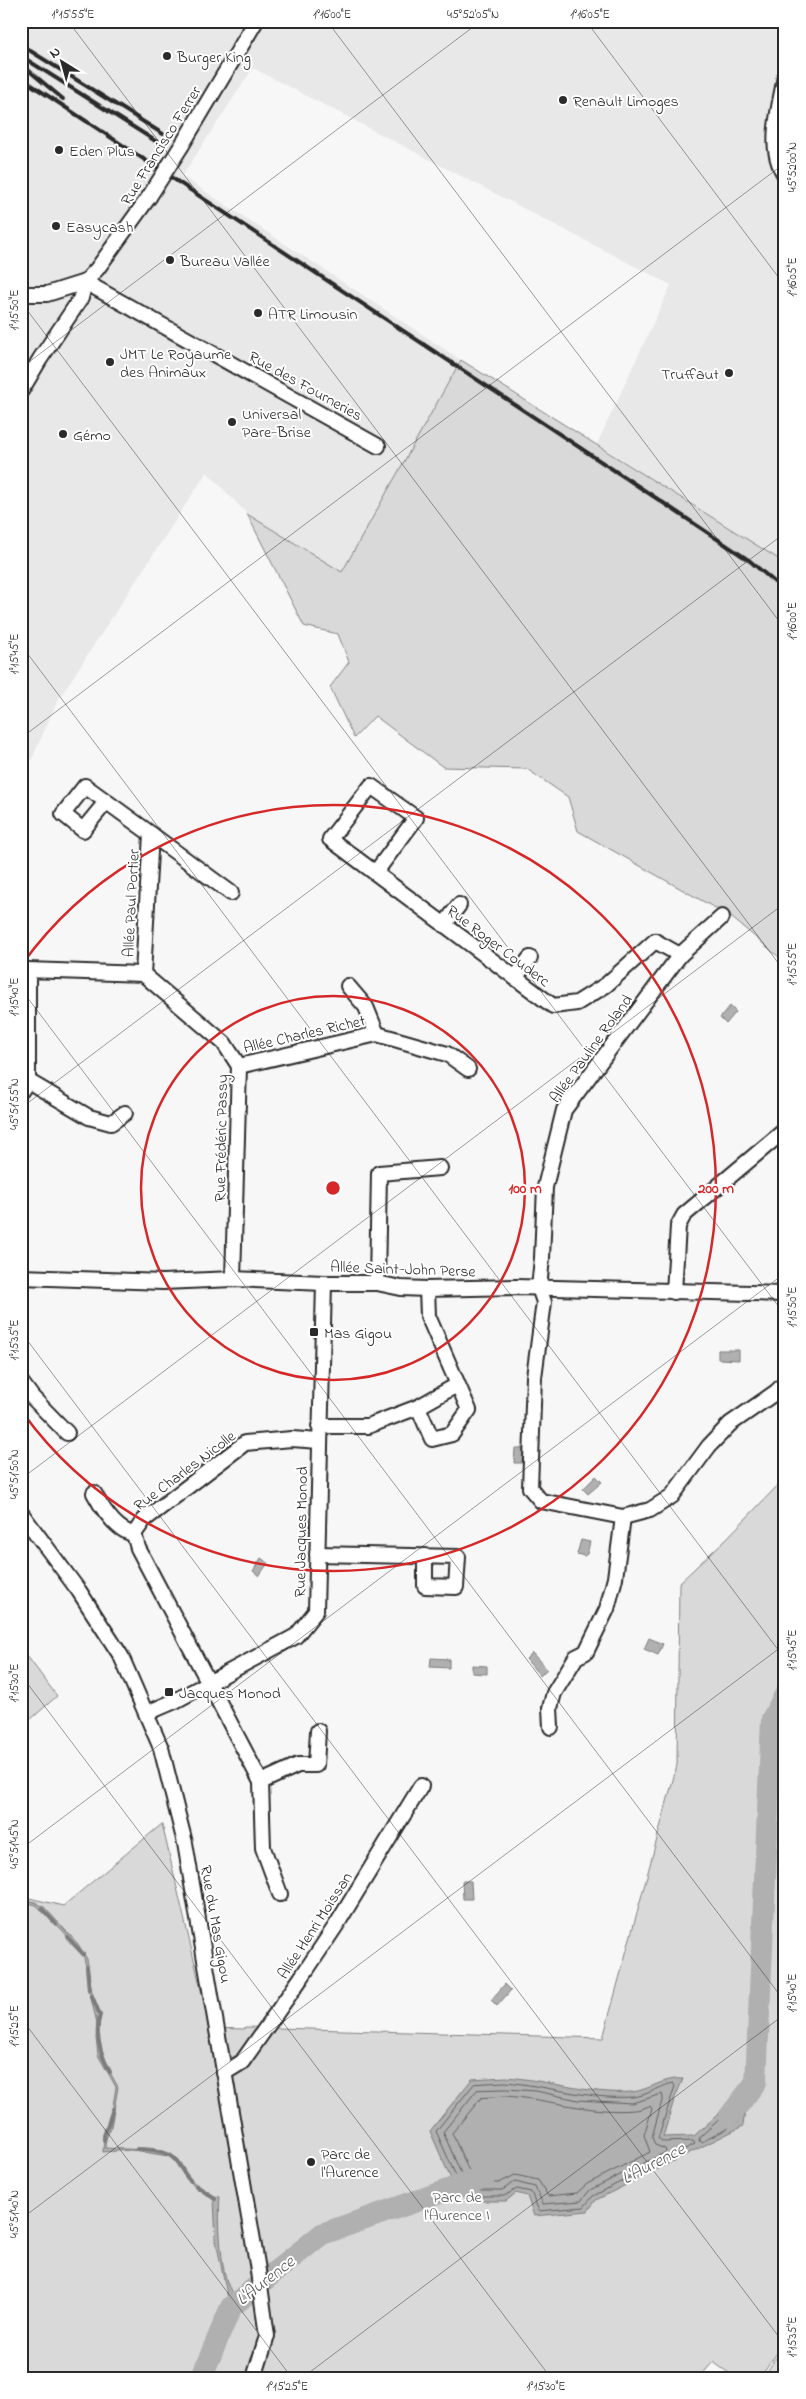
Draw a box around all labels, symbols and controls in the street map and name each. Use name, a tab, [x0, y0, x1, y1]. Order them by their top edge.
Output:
text: 1°15'55"E	[52, 6, 94, 24]
text: 1°16'00"E	[313, 6, 351, 24]
text: 45°52'05"N	[447, 6, 499, 24]
text: 1°16'05"E	[570, 6, 610, 24]
north arrow	[38, 38, 88, 88]
text: N	[45, 42, 65, 64]
place label: Burger King	[176, 46, 251, 70]
marker: Burger King	[161, 50, 173, 62]
street label: Rue Francisco Ferrer	[115, 82, 208, 210]
place label: Renault Limoges	[573, 90, 679, 114]
marker: Renault Limoges	[557, 94, 569, 106]
place label: Eden Plus	[69, 140, 135, 164]
text: 45°52'00"N	[784, 142, 802, 192]
marker: Eden Plus	[53, 144, 65, 156]
place label: Easycash	[66, 216, 133, 240]
marker: Easycash	[50, 220, 62, 232]
place label: Bureau Vallée	[179, 250, 270, 274]
marker: Bureau Vallée	[164, 254, 176, 266]
text: 1°16'05"E	[784, 257, 802, 297]
text: 1°15'50"E	[6, 289, 24, 331]
place label: ATR Limousin	[268, 303, 358, 327]
marker: ATR Limousin	[252, 307, 264, 319]
place label: JMT Le Royaume des Animaux	[120, 343, 232, 385]
street label: Rue des Fourneries	[244, 345, 366, 428]
marker: JMT Le Royaume des Animaux	[104, 356, 116, 368]
place label: Truffaut	[661, 363, 720, 387]
marker: Truffaut	[723, 367, 735, 379]
place label: Universal Pare-Brise	[242, 403, 312, 445]
marker: Universal Pare-Brise	[226, 416, 238, 428]
place label: Gémo	[73, 424, 111, 448]
marker: Gémo	[57, 428, 69, 440]
text: 1°16'00"E	[784, 602, 802, 640]
text: 1°15'45"E	[6, 634, 24, 674]
street label: Allée Paul Portier	[117, 848, 147, 958]
street label: Rue Roger Couderc	[441, 900, 555, 994]
text: 1°15'55"E	[784, 943, 802, 985]
text: 1°15'40"E	[6, 977, 24, 1017]
street label: Allée Pauline Roland	[544, 990, 639, 1108]
street label: Allée Charles Richet	[241, 1009, 368, 1061]
street label: Rue Frédéric Passy	[209, 1074, 235, 1202]
text: 45°51'55"N	[6, 1078, 24, 1130]
text: 100 m	[508, 1178, 542, 1200]
text: 200 m	[697, 1178, 734, 1200]
centre of rings	[324, 1179, 342, 1197]
street label: Allée Saint-John Perse	[330, 1255, 477, 1285]
text: 1°15'50"E	[784, 1286, 802, 1328]
text: 1°15'35"E	[6, 1320, 24, 1360]
place label: Mas Gigou	[324, 1322, 392, 1346]
marker: Mas Gigou	[308, 1326, 320, 1338]
street label: Rue Charles Nicolle	[129, 1425, 242, 1518]
text: 45°51'50"N	[6, 1449, 24, 1499]
street label: Rue Jacques Monod	[289, 1466, 315, 1598]
text: 1°15'45"E	[784, 1630, 802, 1670]
text: 1°15'30"E	[6, 1663, 24, 1703]
place label: Jacques Monod	[179, 1682, 281, 1706]
marker: Jacques Monod	[163, 1686, 175, 1698]
text: 45°51'45"N	[6, 1819, 24, 1869]
street label: Rue du Mas Gigou	[193, 1864, 237, 1985]
street label: Allée Henri Moissan	[272, 1868, 359, 1984]
text: 1°15'40"E	[784, 1973, 802, 2013]
text: 1°15'25"E	[6, 2005, 24, 2047]
water label: L'Aurence	[618, 2137, 691, 2192]
place label: Parc de l'Aurence	[321, 2143, 379, 2185]
marker: Parc de l'Aurence	[305, 2156, 317, 2168]
park label: Parc de l'Aurence I	[424, 2186, 490, 2228]
text: 45°51'40"N	[6, 2190, 24, 2238]
water label: L'Aurence	[231, 2250, 302, 2313]
text: 1°15'35"E	[784, 2317, 802, 2357]
text: 1°15'25"E	[266, 2378, 308, 2396]
text: 1°15'30"E	[526, 2378, 566, 2396]

